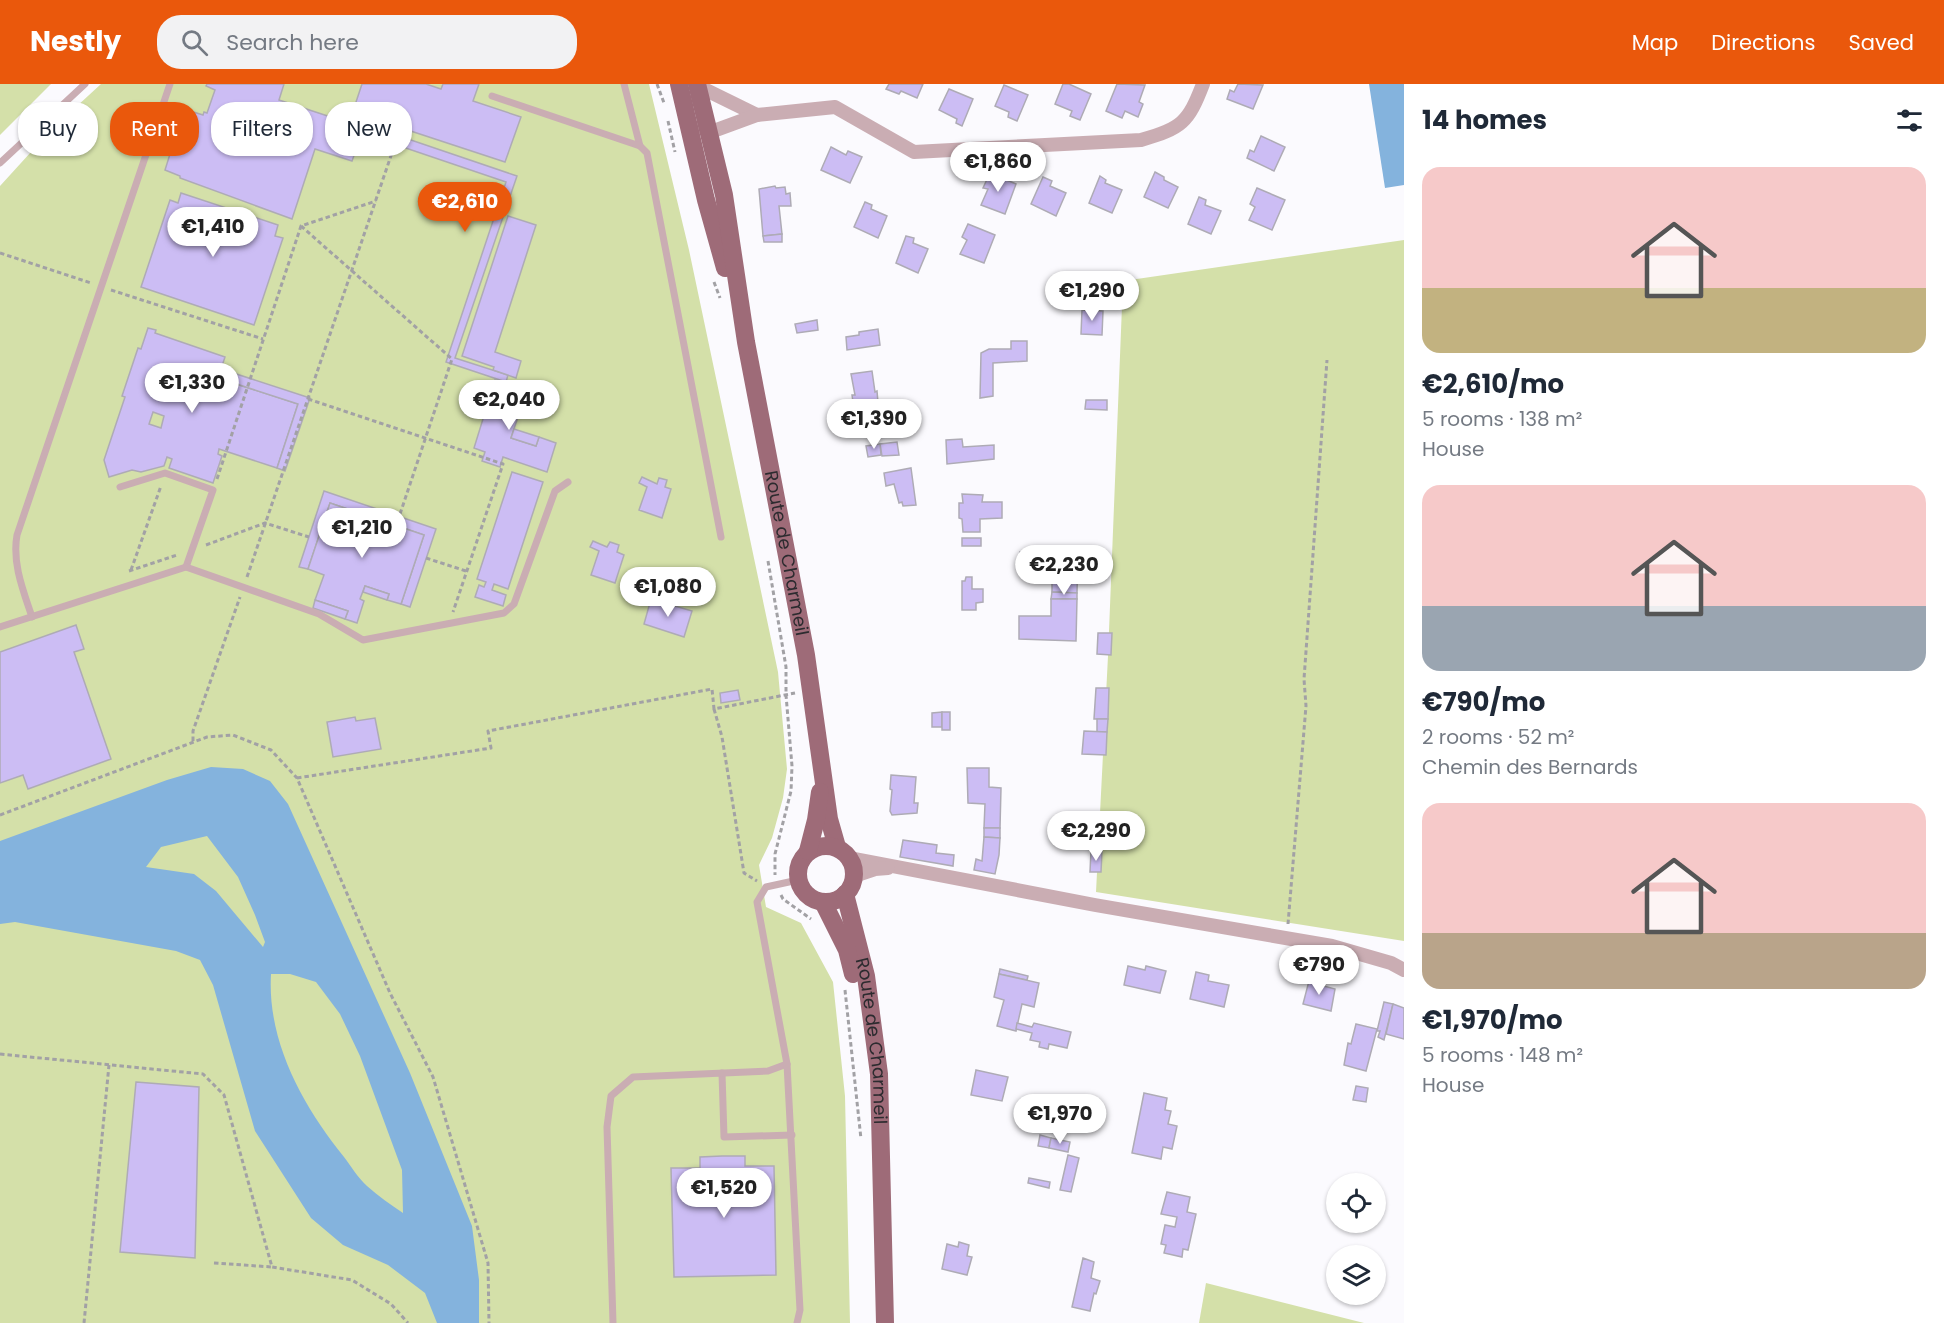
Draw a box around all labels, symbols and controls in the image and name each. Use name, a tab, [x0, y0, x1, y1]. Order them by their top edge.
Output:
search box	[157, 15, 577, 69]
text: Nestly	[30, 22, 121, 61]
icon: search	[178, 26, 211, 59]
text: Search here	[226, 27, 359, 58]
text: Map	[1632, 28, 1678, 57]
text: Directions	[1711, 28, 1815, 57]
text: Saved	[1848, 28, 1914, 57]
chip: Buy	[18, 102, 98, 156]
chip: Rent	[110, 102, 199, 156]
chip: Filters	[211, 102, 313, 156]
chip: New	[325, 102, 412, 156]
text: 14 homes	[1422, 102, 1547, 138]
icon: filters	[1893, 104, 1926, 137]
pin: €1,860	[949, 142, 1047, 193]
text: €1,860	[964, 147, 1032, 175]
pin: €2,610	[416, 182, 514, 233]
text: €2,610	[432, 187, 498, 215]
icon: home	[1620, 206, 1728, 314]
pin: €1,410	[164, 207, 262, 258]
text: €1,410	[181, 212, 245, 240]
pin: €1,290	[1043, 271, 1141, 322]
text: €1,290	[1059, 276, 1125, 304]
pin: €1,330	[143, 363, 241, 414]
text: €2,610/mo	[1422, 366, 1564, 402]
text: €1,330	[159, 368, 225, 396]
pin: €2,040	[460, 380, 558, 431]
text: €2,040	[473, 385, 545, 413]
pin: €1,390	[825, 399, 923, 450]
text: €1,390	[841, 404, 907, 432]
text: 5 rooms · 138 m²	[1422, 405, 1582, 433]
text: House	[1422, 435, 1484, 463]
street label: Route de Charmeil	[759, 469, 815, 638]
pin: €1,210	[313, 508, 411, 559]
text: €1,210	[331, 513, 393, 541]
icon: home	[1620, 524, 1728, 632]
pin: €2,230	[1015, 545, 1113, 596]
text: €2,230	[1029, 550, 1099, 578]
pin: €1,080	[619, 567, 717, 618]
text: €1,080	[634, 572, 702, 600]
text: €790/mo	[1422, 684, 1545, 720]
text: 2 rooms · 52 m²	[1422, 723, 1574, 751]
text: Chemin des Bernards	[1422, 753, 1638, 781]
pin: €2,290	[1047, 811, 1145, 862]
text: €2,290	[1061, 816, 1131, 844]
icon: home	[1620, 842, 1728, 950]
pin: €790	[1283, 945, 1355, 996]
text: €790	[1293, 950, 1345, 978]
street label: Route de Charmeil	[850, 955, 893, 1125]
text: €1,970/mo	[1422, 1002, 1563, 1038]
text: 5 rooms · 148 m²	[1422, 1041, 1583, 1069]
text: House	[1422, 1071, 1484, 1099]
pin: €1,970	[1011, 1094, 1109, 1145]
text: €1,970	[1027, 1099, 1093, 1127]
pin: €1,520	[675, 1168, 773, 1219]
text: €1,520	[691, 1173, 757, 1201]
map controls	[1326, 1173, 1386, 1305]
button: locate	[1326, 1173, 1386, 1233]
button: layers	[1326, 1245, 1386, 1305]

